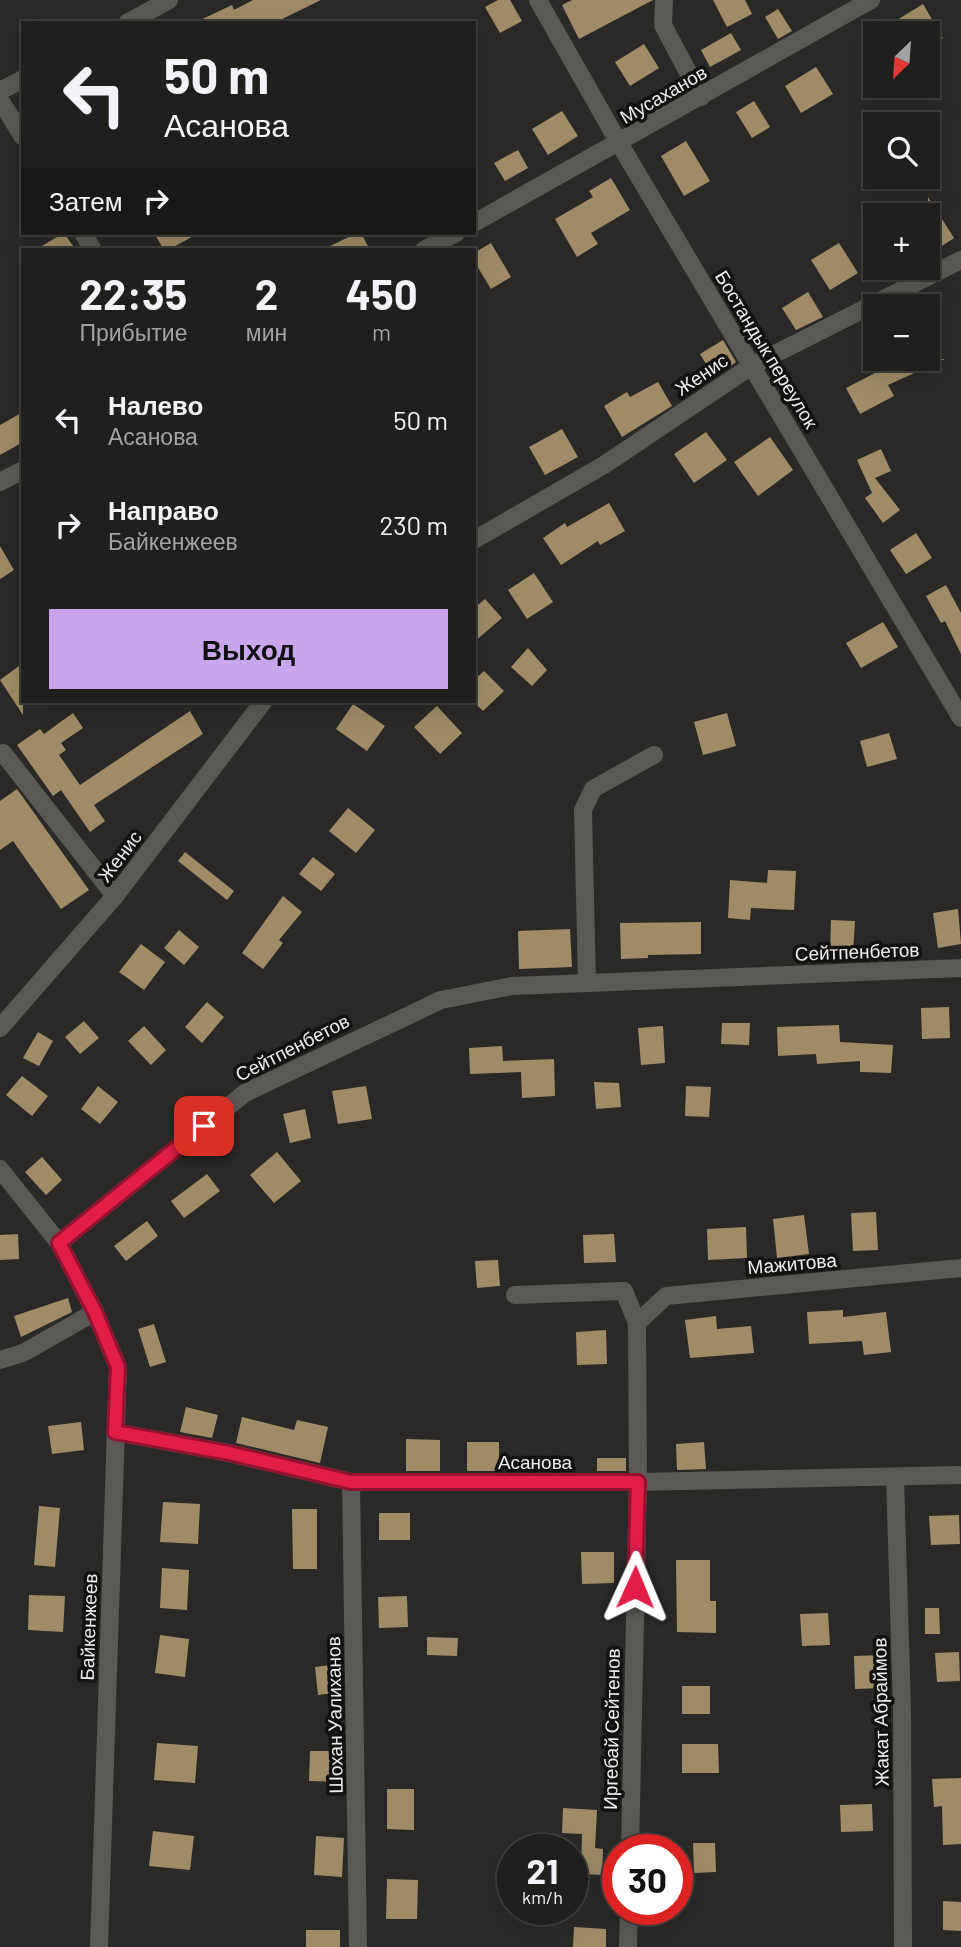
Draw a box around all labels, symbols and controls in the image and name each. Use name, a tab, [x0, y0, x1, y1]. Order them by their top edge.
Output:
north arrow	[863, 21, 940, 98]
map controls	[863, 21, 940, 371]
text: 50 m	[164, 45, 269, 104]
icon: left	[49, 49, 140, 140]
street label: Мусаханов	[616, 60, 710, 128]
text: Асанова	[164, 105, 289, 143]
button: search	[863, 112, 940, 189]
icon: right	[137, 182, 175, 220]
text: Затем	[49, 185, 123, 216]
button: +	[863, 203, 940, 280]
street label: Бостандык переулок	[711, 266, 824, 433]
text: 22:35	[80, 268, 187, 318]
text: 2	[255, 268, 278, 318]
text: 450	[346, 268, 418, 318]
button: −	[863, 294, 940, 371]
text: Прибытие	[79, 318, 187, 346]
text: мин	[246, 318, 287, 346]
text: m	[372, 318, 391, 346]
street label: Женис	[670, 348, 732, 400]
text: Налево	[108, 389, 203, 420]
icon: left	[49, 401, 87, 439]
text: 50 m	[393, 404, 448, 435]
text: Асанова	[108, 422, 198, 450]
text: Направо	[108, 494, 219, 525]
icon: right	[49, 506, 87, 544]
text: 230 m	[379, 509, 448, 540]
text: Байкенжеев	[108, 527, 238, 555]
button: Выход	[49, 609, 448, 689]
street label: Женис	[92, 826, 146, 886]
street label: Сейтпенбетов	[794, 937, 920, 965]
street label: Сейтпенбетов	[231, 1008, 353, 1086]
pin	[174, 1096, 234, 1156]
icon: arrive	[185, 1107, 223, 1145]
street label: Мажитова	[746, 1248, 838, 1278]
street label: Асанова	[498, 1450, 573, 1473]
position arrow	[598, 1550, 672, 1624]
street label: Байкенжеев	[75, 1573, 101, 1681]
street label: Шохан Уалиханов	[321, 1636, 347, 1794]
street label: Жакат Абраймов	[867, 1637, 893, 1787]
street label: Иргебай Сейтенов	[598, 1648, 624, 1810]
speed limit sign: 30	[602, 1834, 693, 1925]
text: 21	[527, 1849, 558, 1891]
text: km/h	[522, 1886, 563, 1908]

